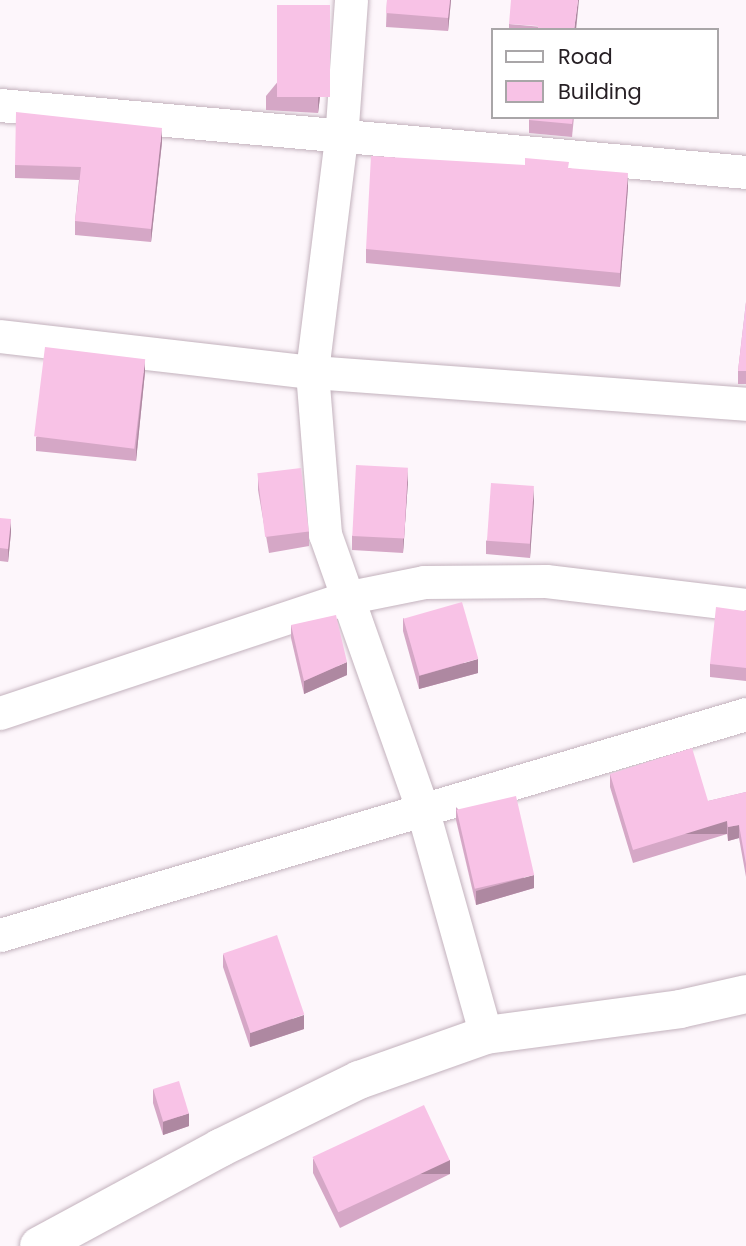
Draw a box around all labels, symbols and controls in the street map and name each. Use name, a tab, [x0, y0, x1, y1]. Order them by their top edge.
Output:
legend	[490, 28, 718, 119]
text: Road	[558, 42, 613, 71]
text: Building	[558, 77, 642, 106]

